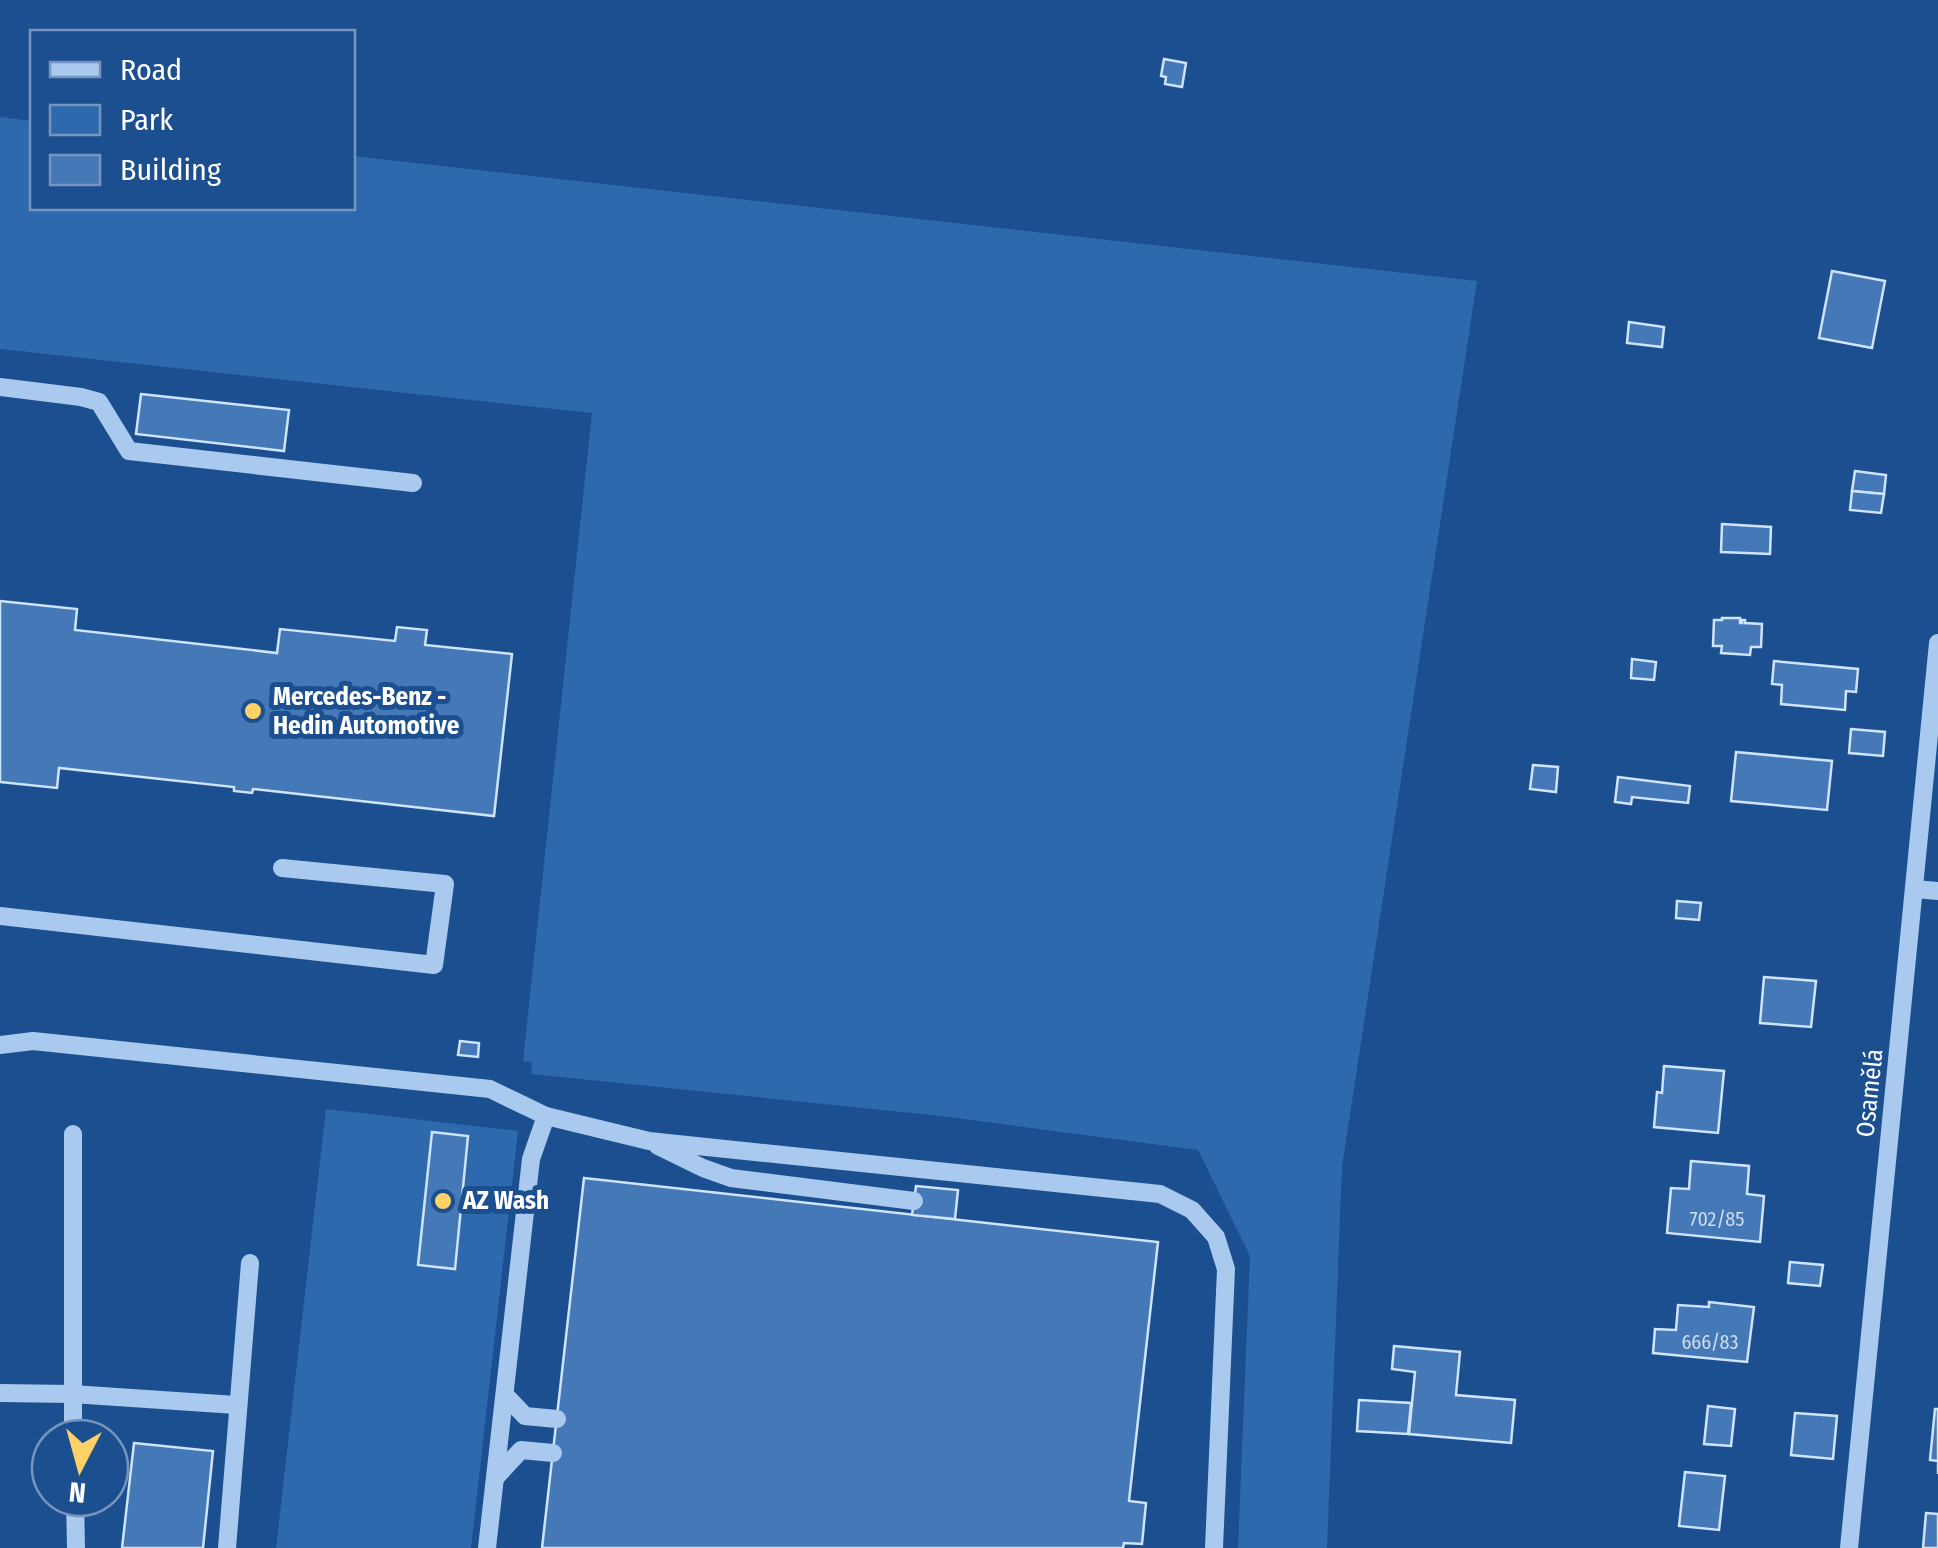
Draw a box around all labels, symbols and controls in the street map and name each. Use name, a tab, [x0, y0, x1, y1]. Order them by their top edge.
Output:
legend	[30, 30, 355, 210]
text: Road	[120, 52, 182, 88]
text: Park	[120, 102, 173, 138]
text: Building	[120, 152, 222, 188]
place label: Mercedes-Benz - Hedin Automotive	[273, 682, 460, 741]
marker: Mercedes-Benz - Hedin Automotive	[242, 700, 264, 722]
street label: Osamělá	[1850, 1047, 1890, 1139]
place label: AZ Wash	[462, 1186, 549, 1216]
marker: AZ Wash	[432, 1190, 454, 1212]
house number: 702/85	[1690, 1207, 1744, 1231]
house number: 666/83	[1681, 1330, 1739, 1354]
north arrow	[30, 1418, 130, 1518]
text: N	[67, 1475, 88, 1510]

